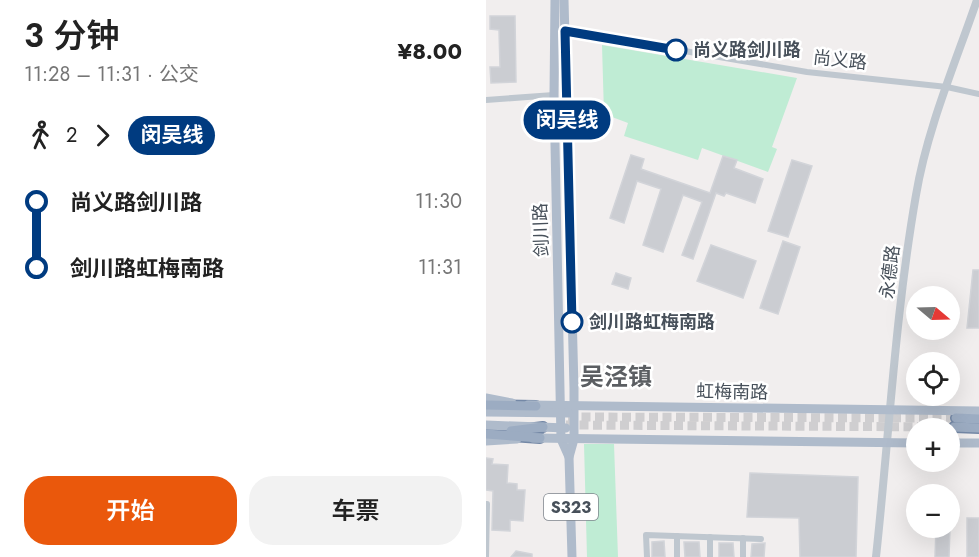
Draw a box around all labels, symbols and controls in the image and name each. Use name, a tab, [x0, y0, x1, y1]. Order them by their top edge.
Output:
text: 3 分钟	[24, 12, 120, 59]
text: ¥8.00	[398, 35, 462, 67]
place label: 尚义路剑川路	[693, 37, 801, 63]
marker: 尚义路剑川路	[665, 39, 687, 61]
street label: 尚义路	[812, 44, 868, 76]
text: 11:28 – 11:31 · 公交	[24, 60, 199, 89]
line badge: 闵吴线	[532, 100, 602, 140]
text: 闵吴线	[536, 105, 599, 135]
icon: walk	[24, 119, 57, 152]
icon: forward	[86, 119, 119, 152]
text: 闵吴线	[140, 120, 203, 150]
text: 2	[66, 121, 77, 150]
text: 尚义路剑川路	[70, 186, 202, 218]
text: 11:30	[415, 187, 462, 216]
street label: 剑川路	[527, 203, 555, 257]
street label: 永德路	[874, 244, 906, 300]
text: 剑川路虹梅南路	[70, 252, 224, 284]
text: 11:31	[418, 253, 462, 282]
north arrow	[906, 286, 960, 340]
map controls	[906, 286, 960, 538]
place label: 剑川路虹梅南路	[589, 309, 715, 335]
marker: 剑川路虹梅南路	[561, 311, 583, 333]
button: locate	[906, 352, 960, 406]
district label: 吴泾镇	[580, 359, 652, 394]
street label: 虹梅南路	[696, 378, 768, 406]
button: +	[906, 418, 960, 472]
button: 开始	[24, 476, 237, 545]
button: 车票	[249, 476, 462, 545]
button: −	[906, 484, 960, 538]
road number: S323	[544, 494, 598, 520]

